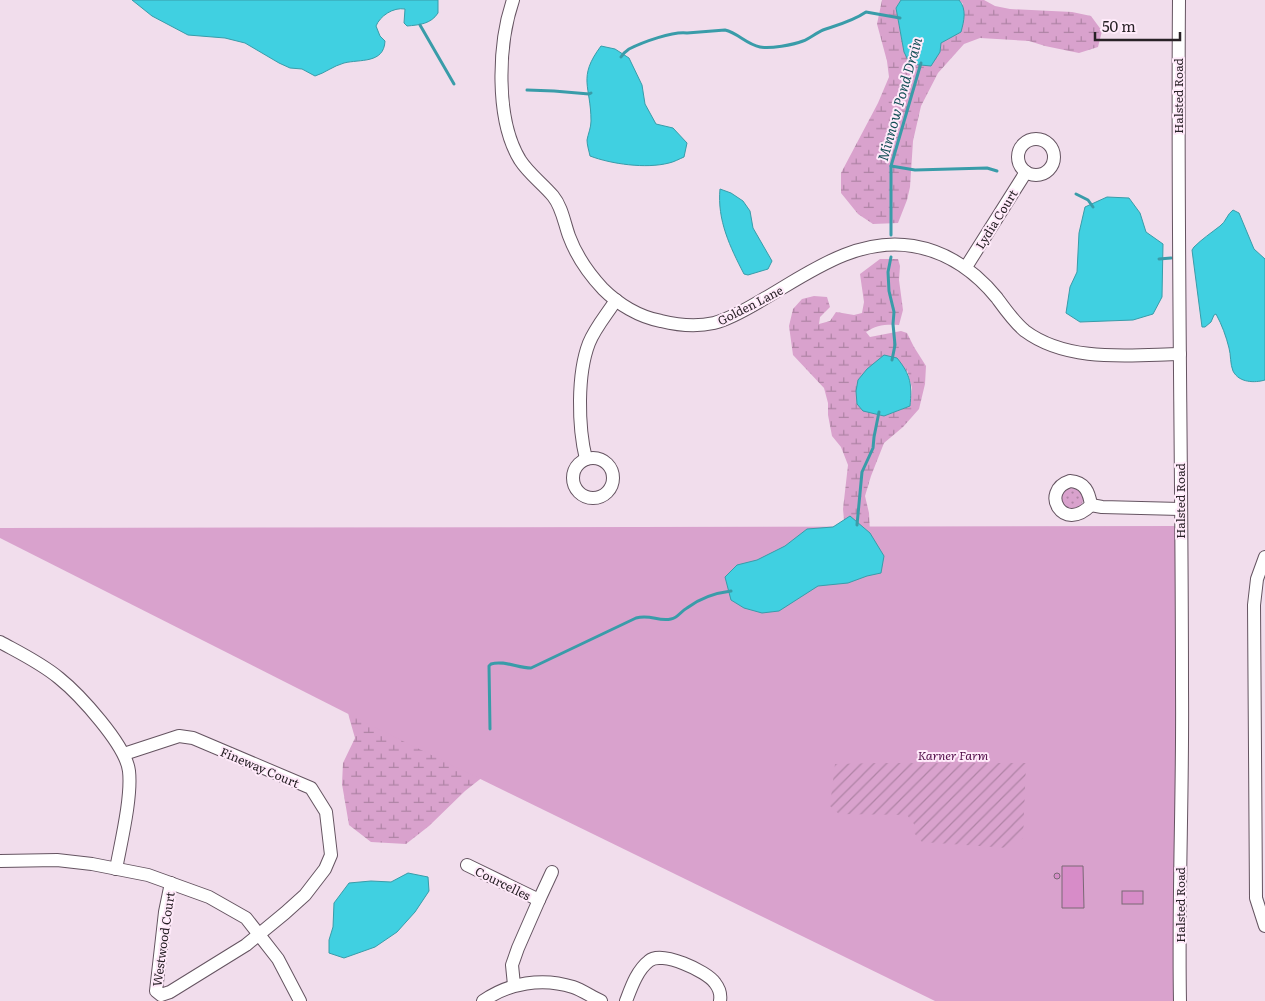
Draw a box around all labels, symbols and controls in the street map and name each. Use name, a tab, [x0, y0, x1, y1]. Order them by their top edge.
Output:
scale bar	[1095, 10, 1180, 42]
text: 50 m	[1102, 14, 1136, 37]
water label: Minnow Pond Drain	[872, 34, 926, 163]
street label: Halsted Road	[1169, 57, 1187, 134]
street label: Lydia Court	[971, 186, 1022, 252]
street label: Golden Lane	[714, 281, 786, 329]
street label: Halsted Road	[1171, 462, 1189, 539]
street label: Fineway Court	[218, 742, 302, 792]
park label: Karner Farm	[918, 746, 989, 764]
street label: Courcelles	[472, 862, 534, 904]
street label: Halsted Road	[1171, 866, 1189, 943]
street label: Westwood Court	[147, 890, 179, 987]

